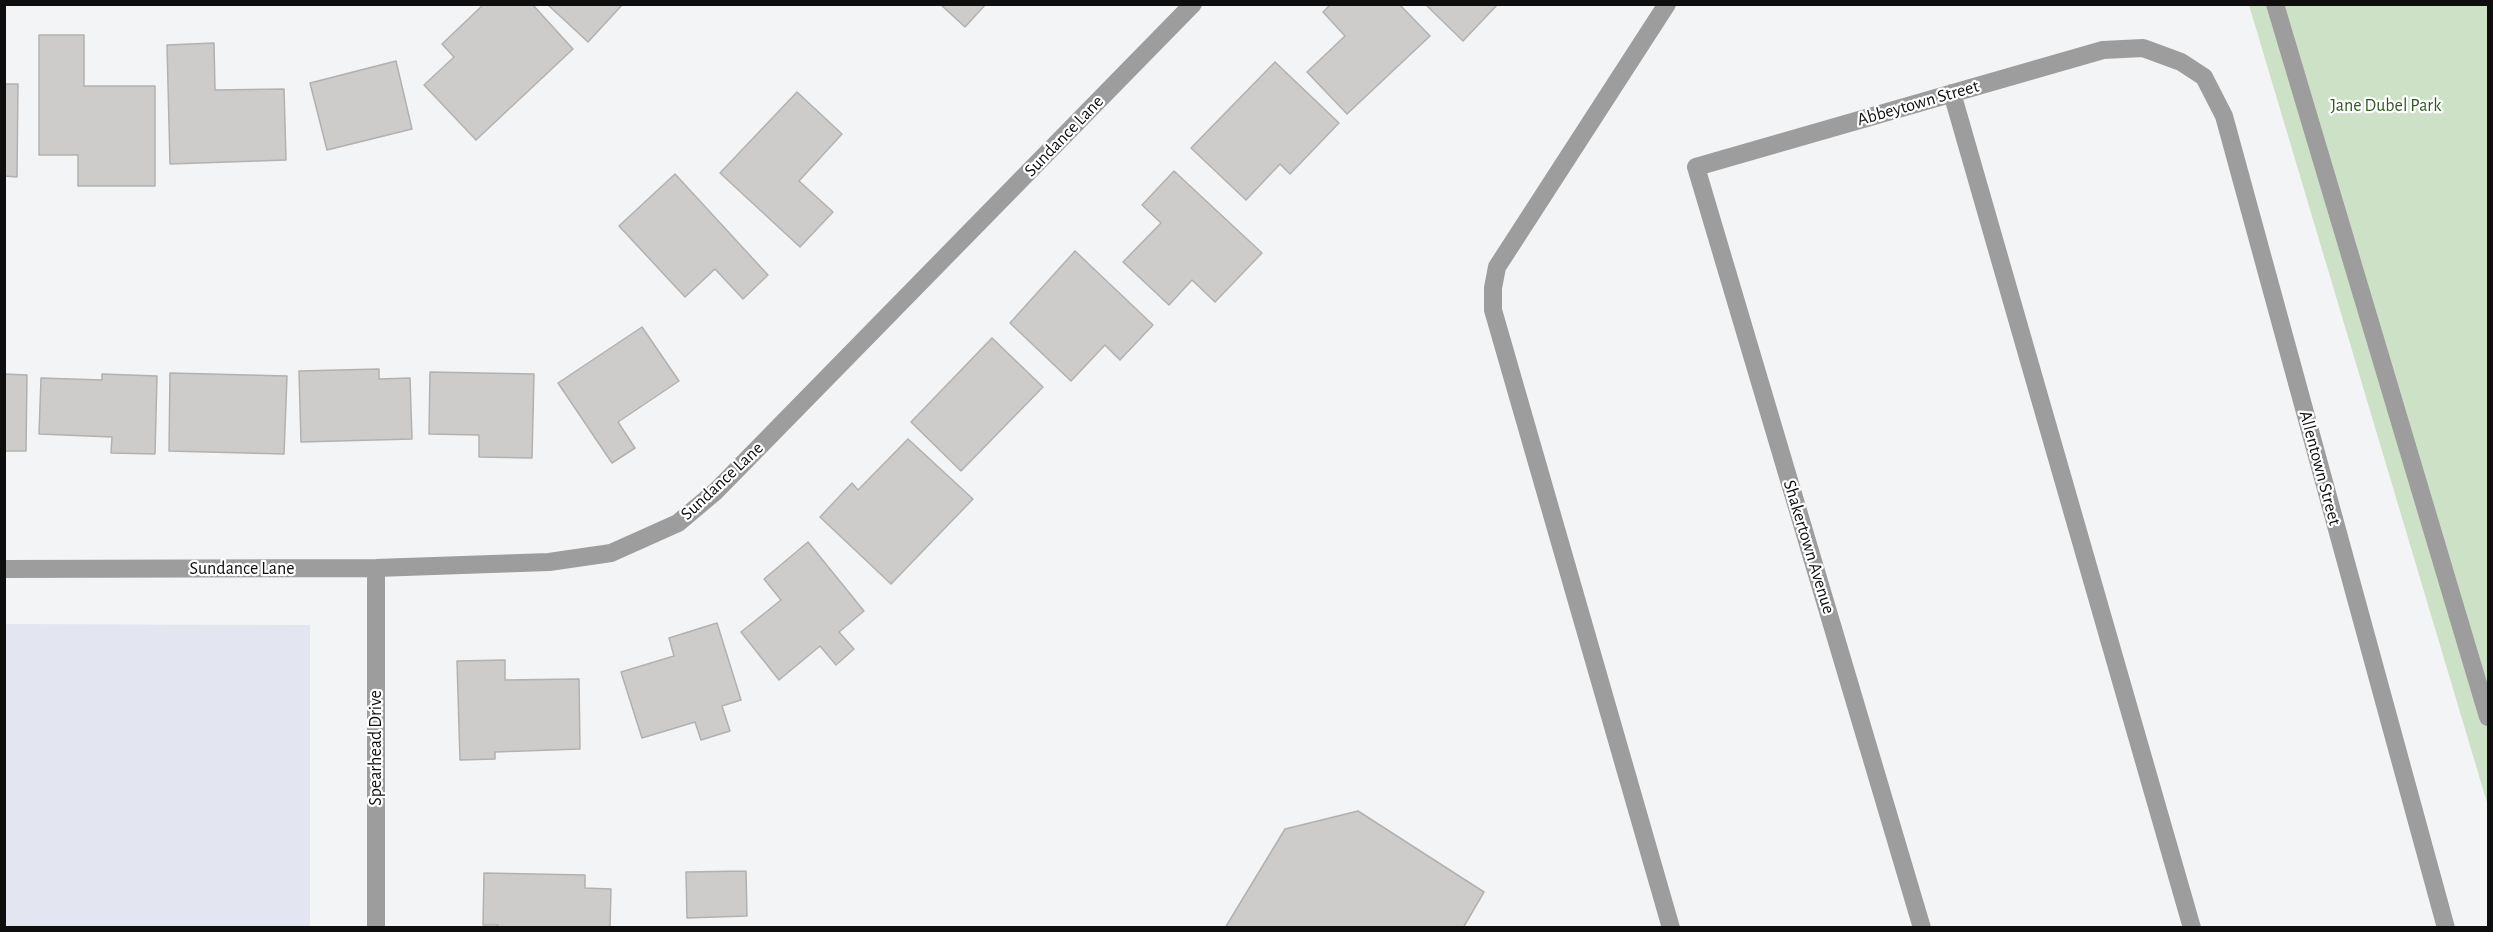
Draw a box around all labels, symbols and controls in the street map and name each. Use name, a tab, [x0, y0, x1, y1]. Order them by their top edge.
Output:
street label: Abbeytown Street	[1855, 75, 1981, 131]
street label: Sundance Lane	[1020, 91, 1108, 181]
park label: Jane Dubel Park	[2331, 95, 2441, 117]
street label: Allentown Street	[2294, 408, 2346, 528]
street label: Sundance Lane	[676, 437, 768, 525]
street label: Shakertown Avenue	[1778, 477, 1840, 617]
street label: Sundance Lane	[190, 558, 294, 580]
street label: Spearhead Drive	[365, 690, 387, 806]

